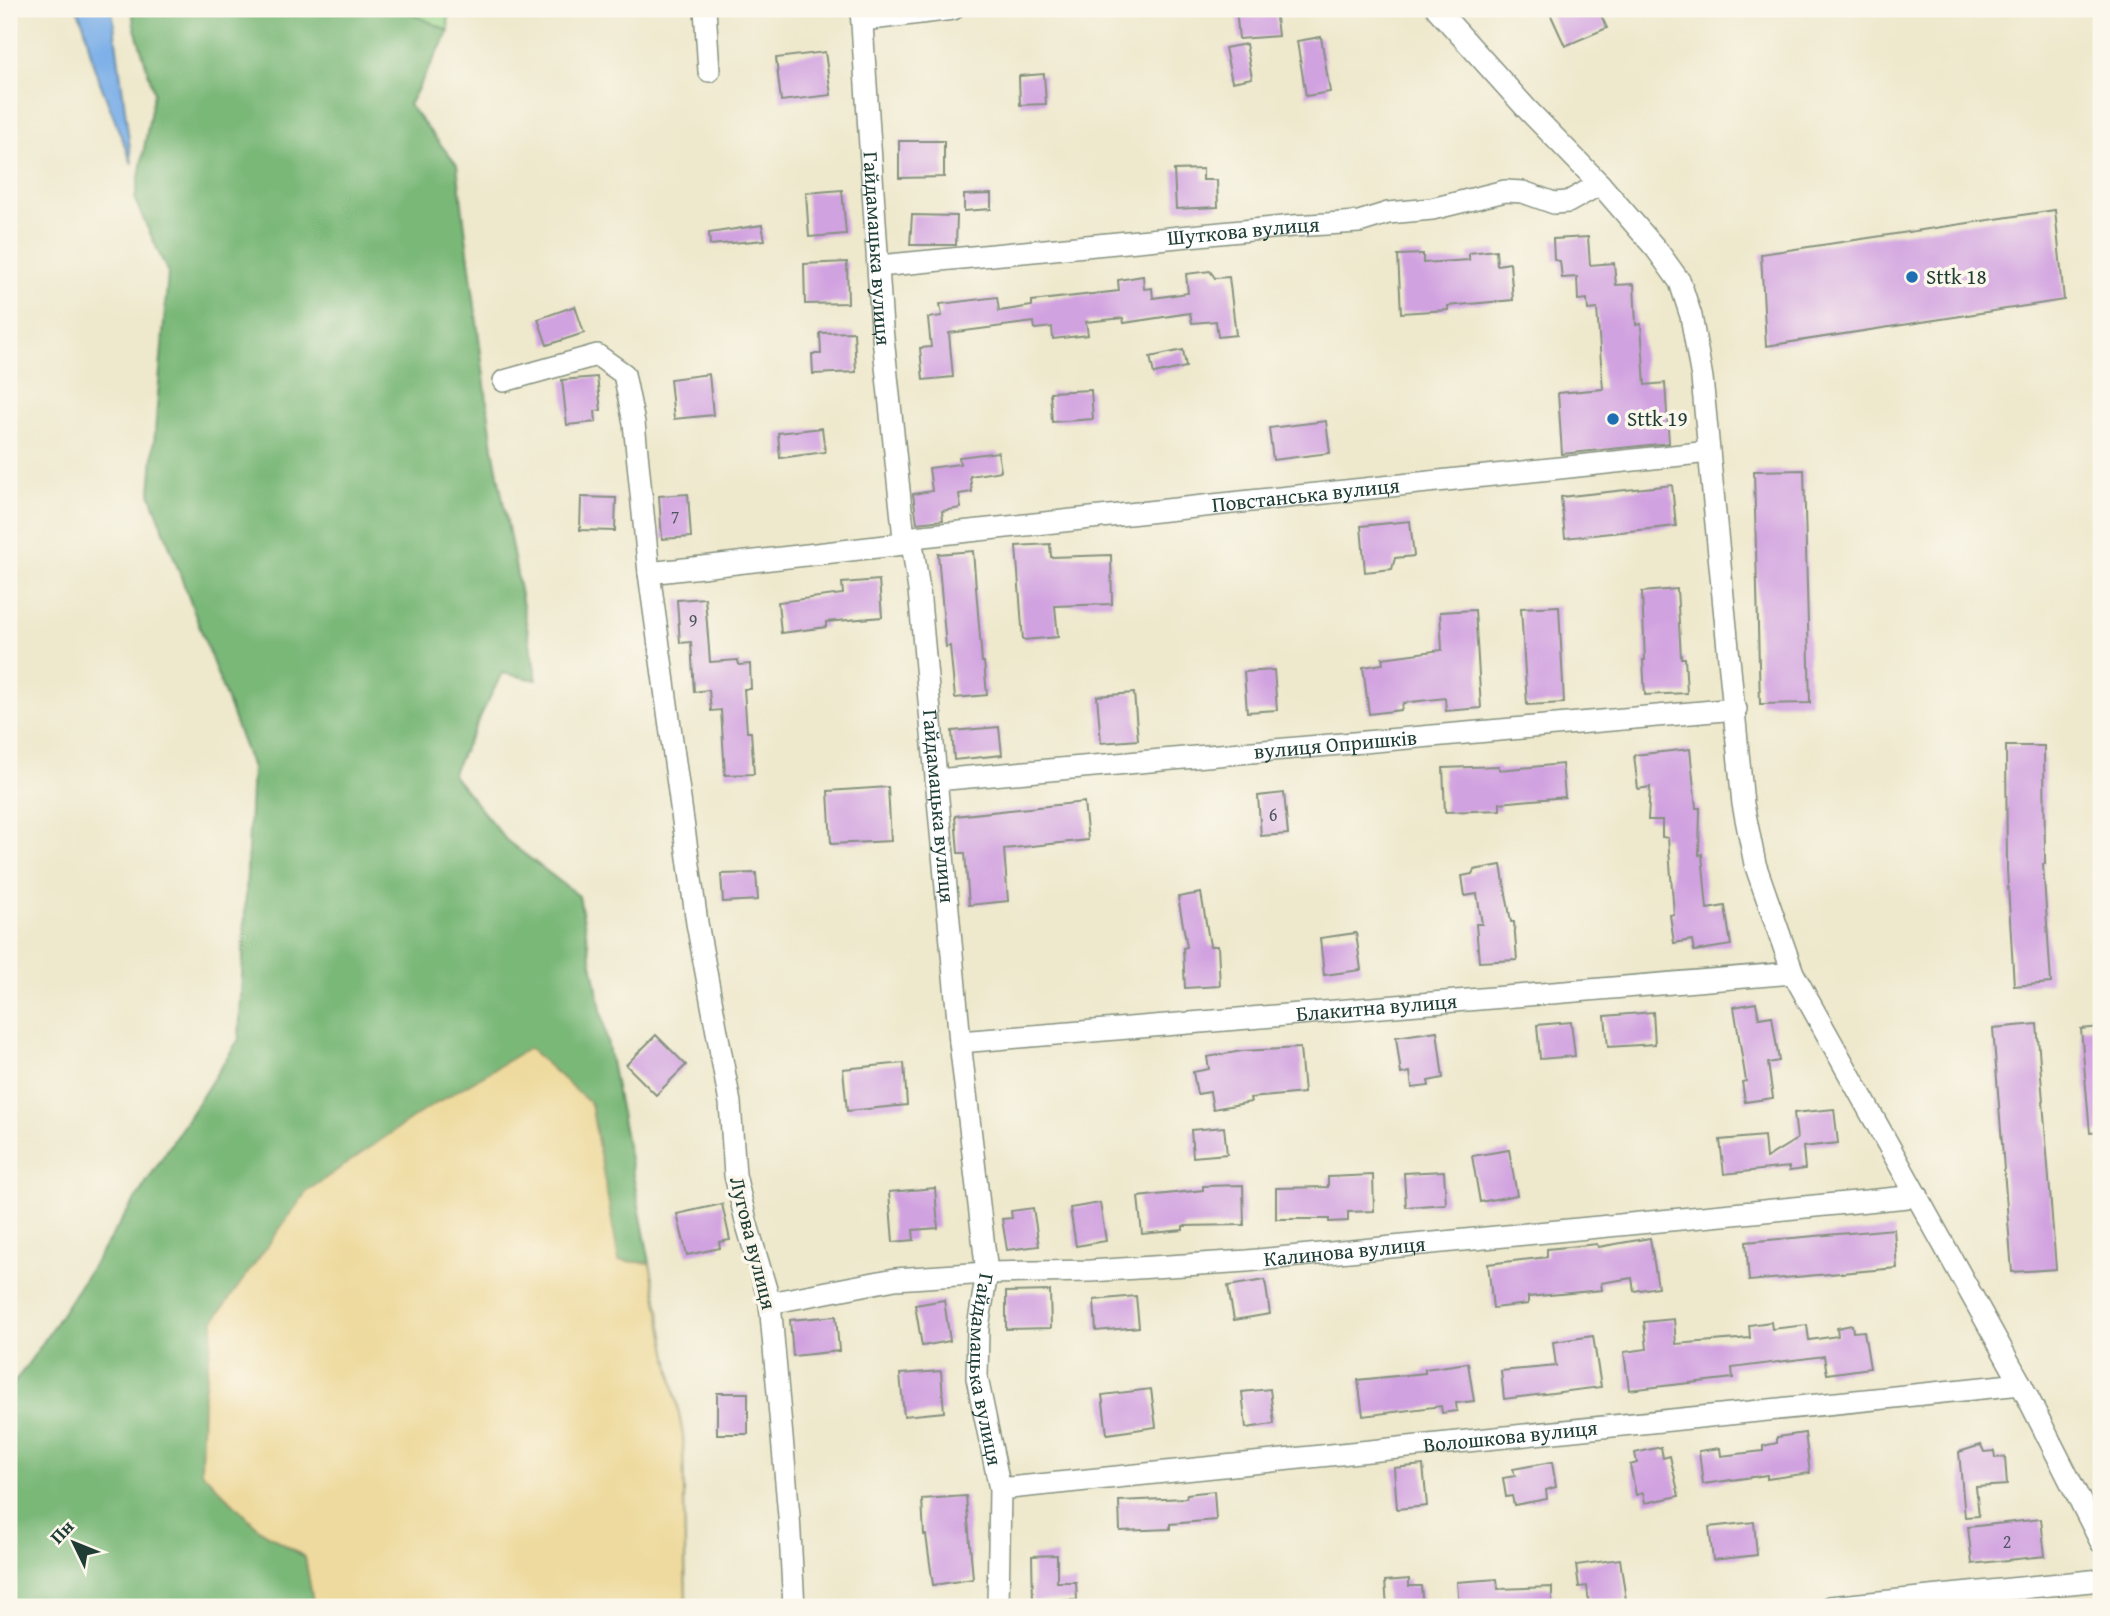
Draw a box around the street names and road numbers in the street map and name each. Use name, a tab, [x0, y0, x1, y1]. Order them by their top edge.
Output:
street label: Гайдамацька вулиця	[855, 151, 900, 347]
street label: Шуткова вулиця	[1166, 208, 1321, 253]
street label: Повстанська вулиця	[1210, 469, 1401, 520]
street label: Гайдамацька вулиця	[915, 708, 963, 905]
street label: вулиця Опришків	[1252, 721, 1418, 767]
street label: Блакитна вулиця	[1295, 985, 1459, 1029]
street label: Лугова вулиця	[722, 1173, 785, 1313]
street label: Калинова вулиця	[1262, 1228, 1427, 1274]
street label: Гайдамацька вулиця	[961, 1271, 1011, 1469]
street label: Волошкова вулиця	[1422, 1412, 1599, 1460]

